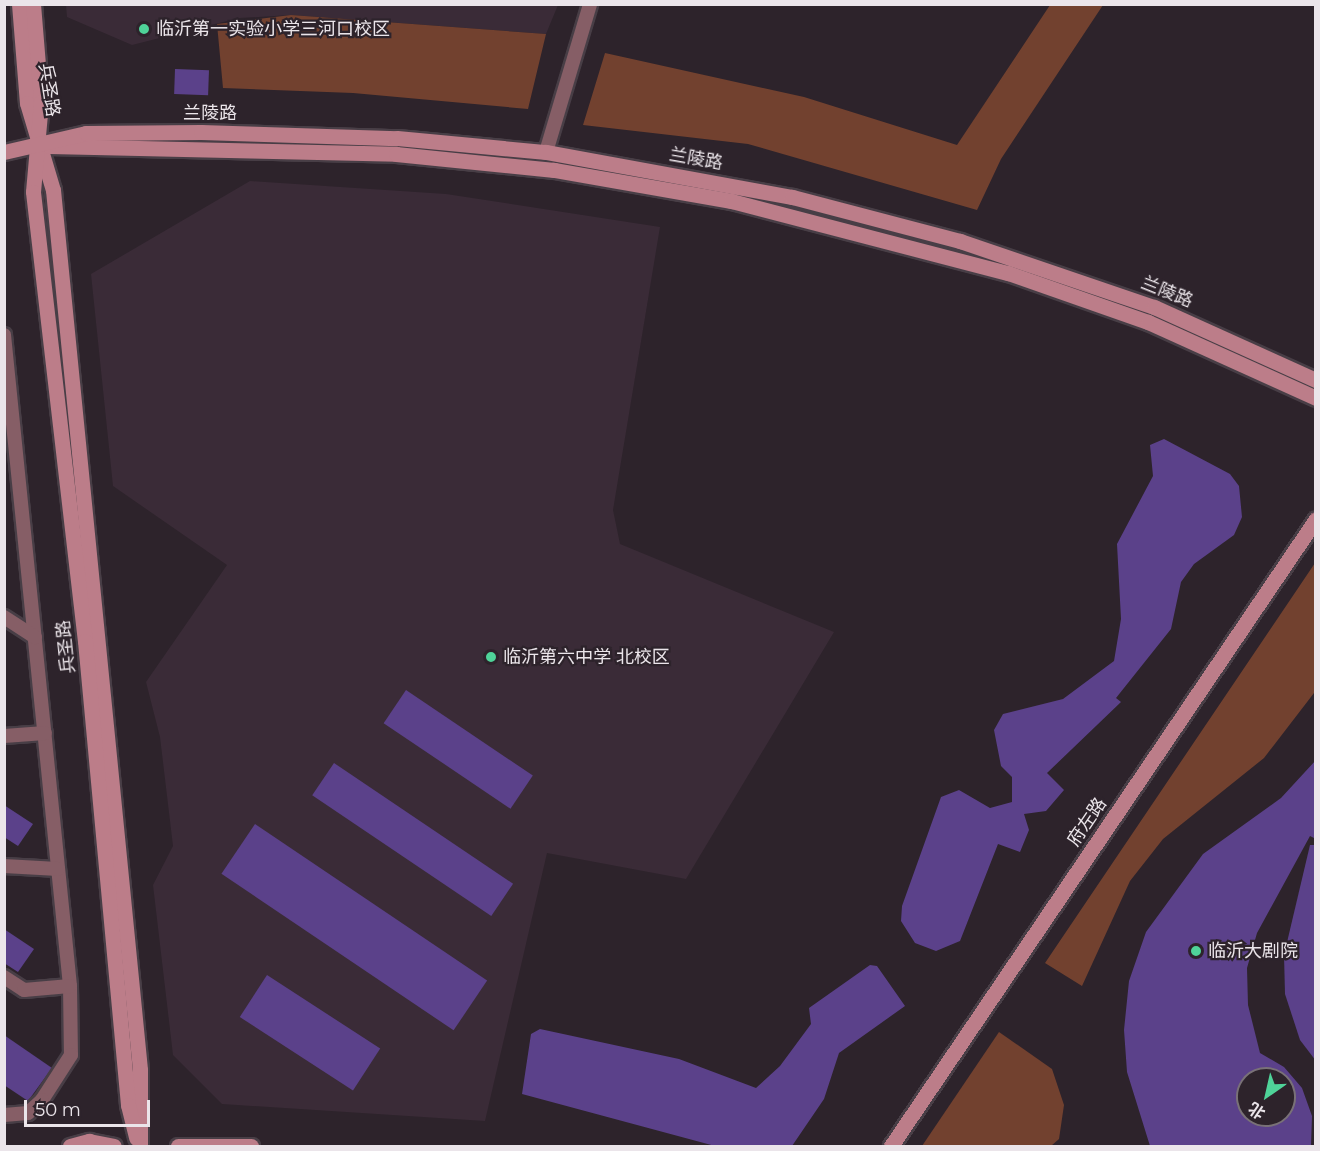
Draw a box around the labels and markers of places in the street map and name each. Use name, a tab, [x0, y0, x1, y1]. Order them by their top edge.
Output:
place label: 临沂第一实验小学三河口校区	[156, 18, 390, 40]
marker: 临沂第一实验小学三河口校区	[137, 22, 151, 36]
place label: 临沂第六中学 北校区	[503, 646, 670, 668]
marker: 临沂第六中学 北校区	[484, 650, 498, 664]
place label: 临沂大剧院	[1208, 940, 1298, 962]
marker: 临沂大剧院	[1189, 944, 1203, 958]

